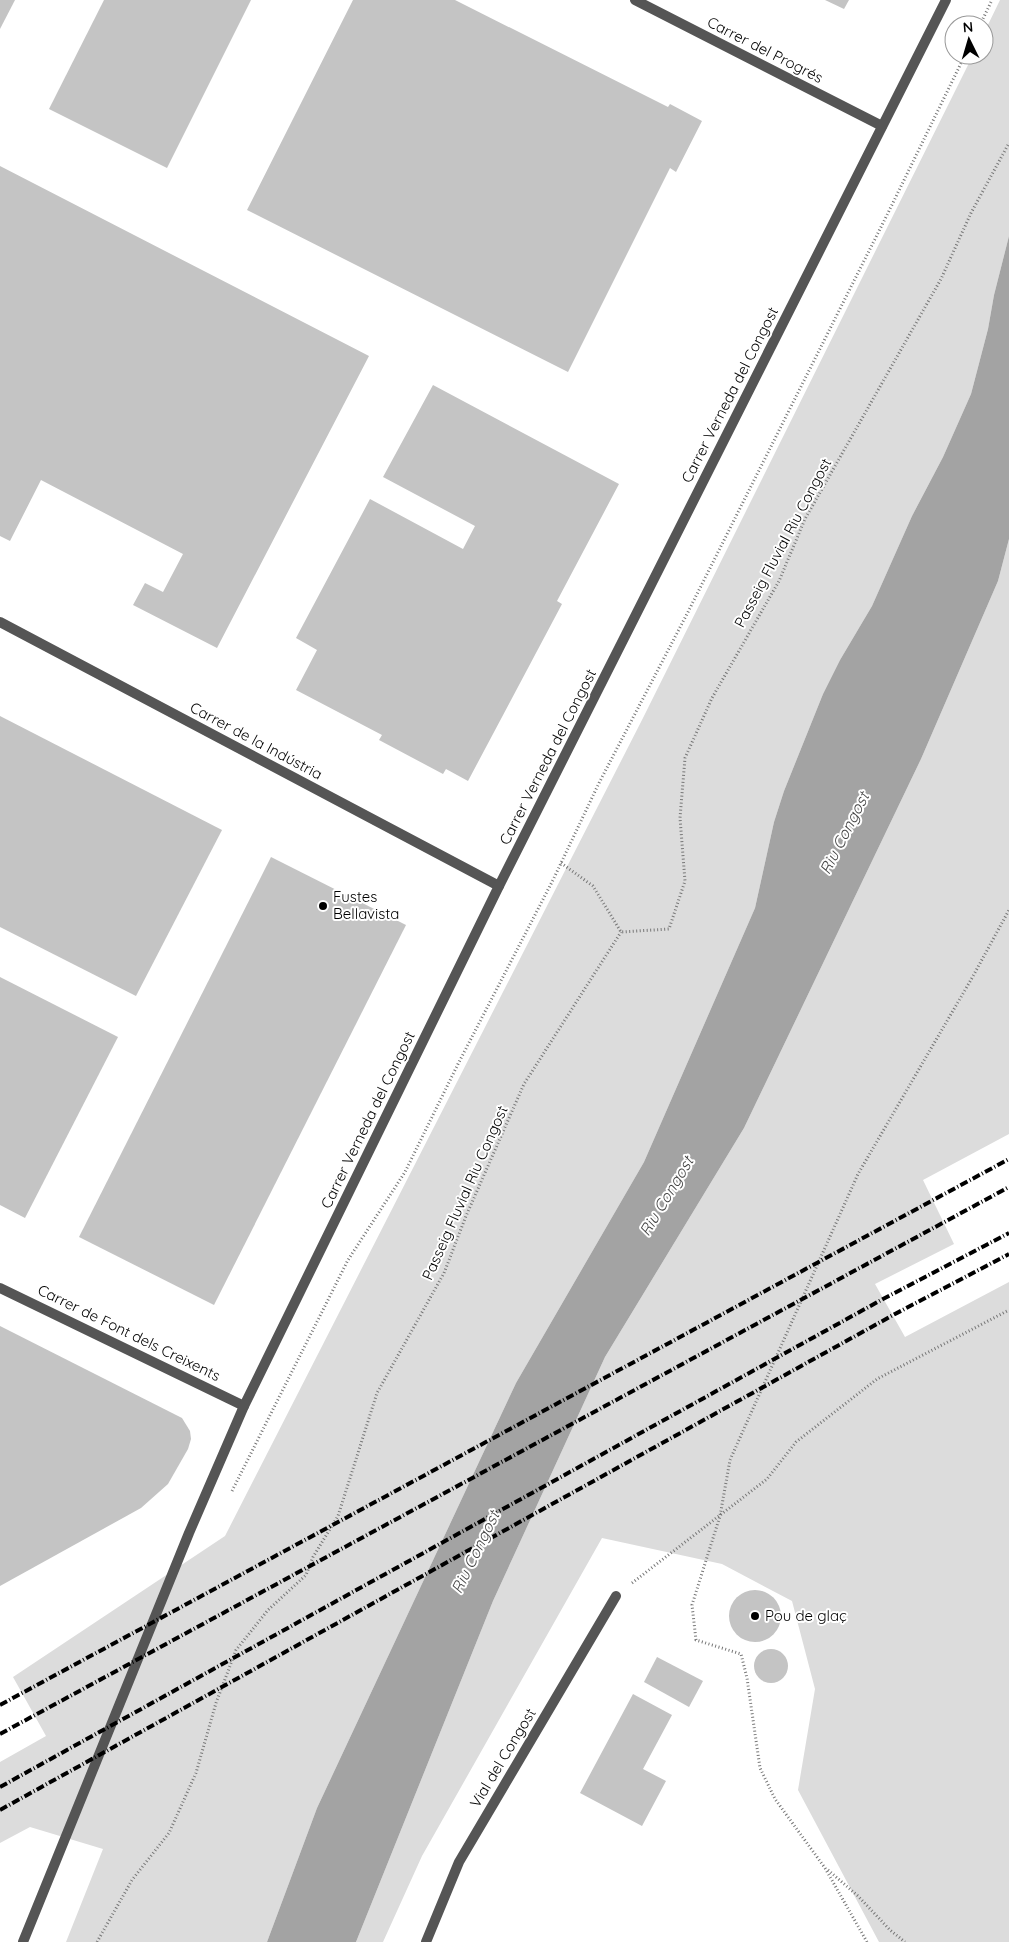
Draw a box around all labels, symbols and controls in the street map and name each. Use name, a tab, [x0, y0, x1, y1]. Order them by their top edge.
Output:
street label: Carrer del Progrés	[704, 12, 826, 87]
north arrow	[944, 15, 994, 65]
text: N	[962, 18, 974, 36]
street label: Carrer Verneda del Congost	[677, 304, 782, 486]
street label: Passeig Fluvial Riu Congost	[730, 455, 835, 631]
street label: Carrer Verneda del Congost	[495, 666, 600, 848]
street label: Carrer de la Indústria	[187, 698, 326, 784]
water label: Riu Congost	[815, 787, 874, 877]
place label: Fustes Bellavista	[333, 887, 399, 923]
marker: Fustes Bellavista	[317, 900, 329, 912]
street label: Carrer Verneda del Congost	[316, 1028, 419, 1211]
street label: Passeig Fluvial Riu Congost	[417, 1103, 512, 1283]
water label: Riu Congost	[634, 1151, 698, 1239]
street label: Carrer de Font dels Creixents	[35, 1280, 224, 1385]
water label: Riu Congost	[446, 1506, 504, 1596]
place label: Pou de glaç	[765, 1606, 847, 1625]
marker: Pou de glaç	[749, 1610, 761, 1622]
street label: Vial del Congost	[465, 1705, 540, 1811]

